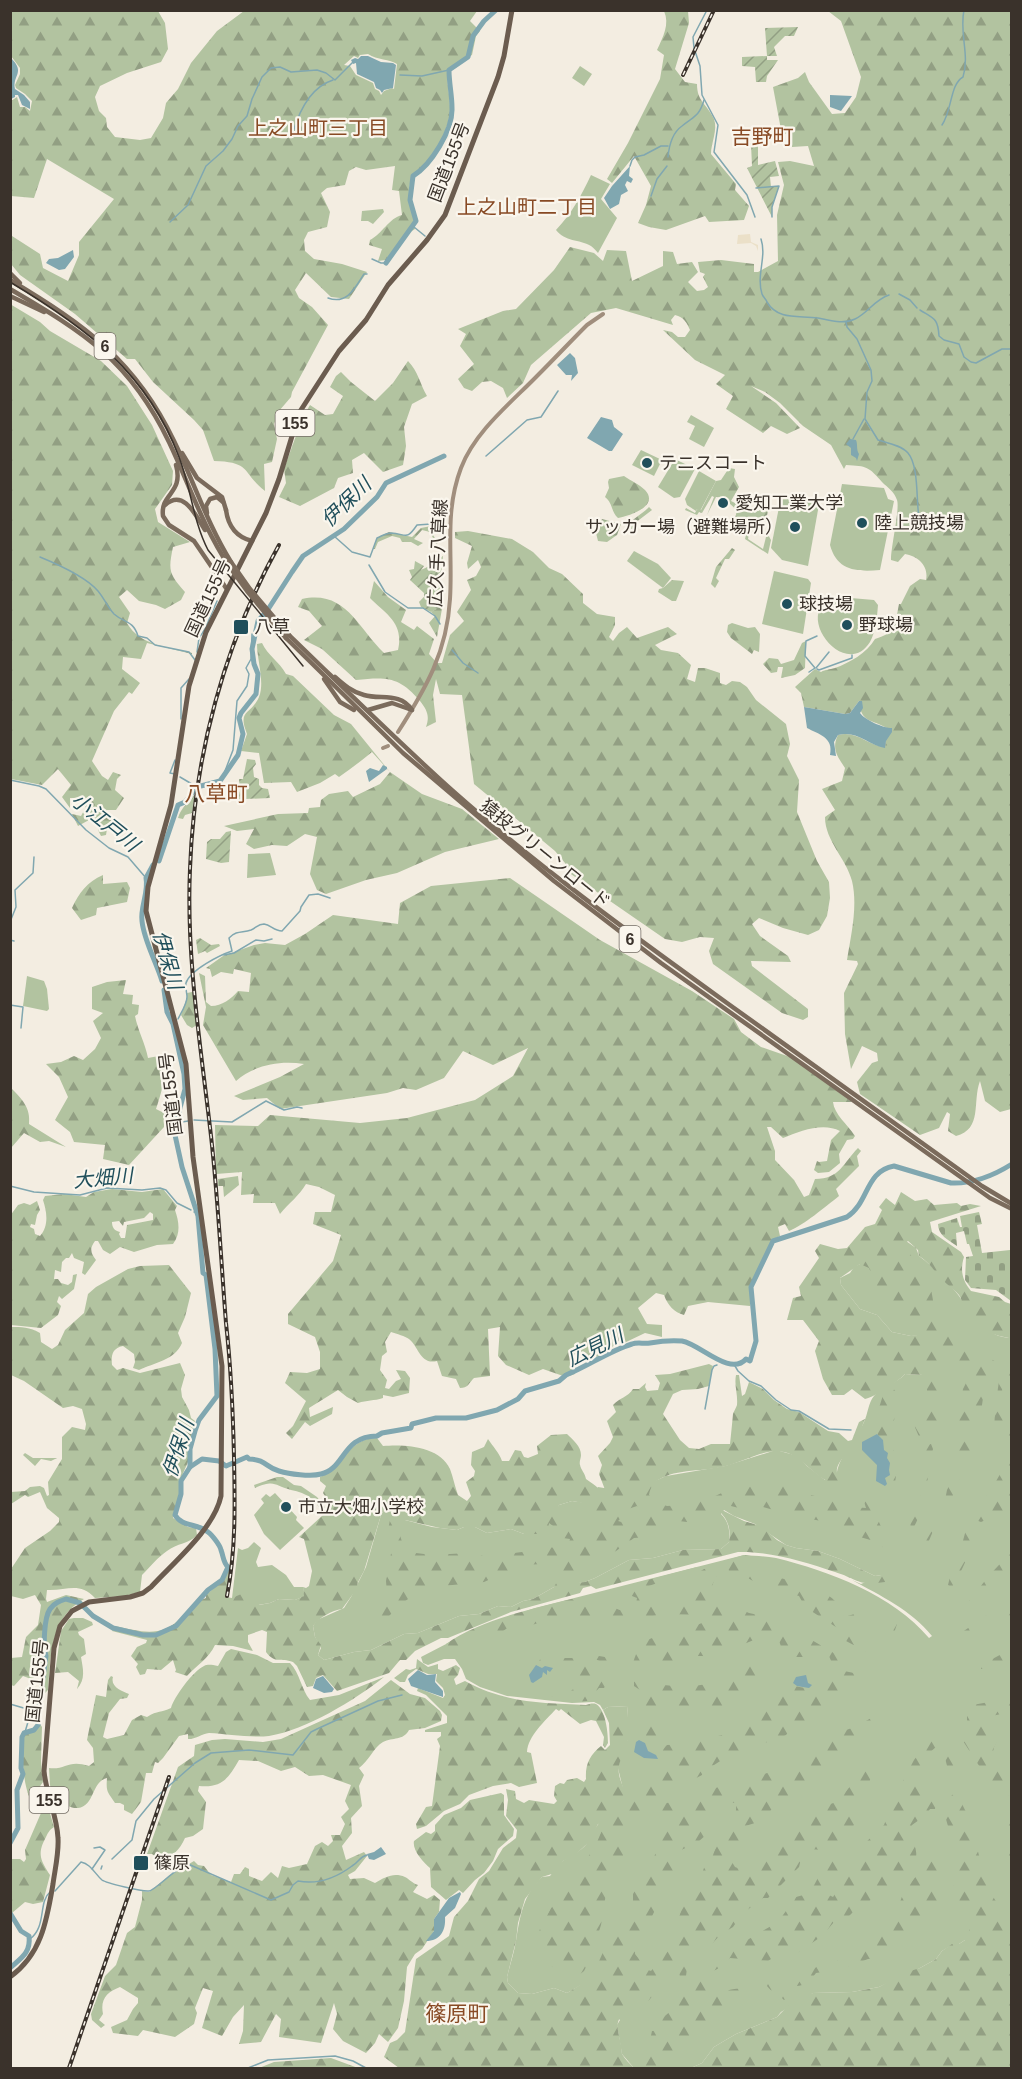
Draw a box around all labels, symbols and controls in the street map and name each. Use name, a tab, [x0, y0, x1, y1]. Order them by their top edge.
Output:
district label: 上之山町三丁目	[248, 117, 388, 139]
street label: 国道155号	[425, 119, 473, 205]
district label: 吉野町	[731, 125, 794, 148]
district label: 上之山町二丁目	[457, 196, 597, 218]
road number: 6	[94, 333, 116, 359]
road number: 155	[276, 410, 314, 436]
place label: テニスコート	[659, 453, 767, 473]
marker: テニスコート	[640, 456, 654, 470]
water label: 伊保川	[317, 472, 377, 531]
place label: 愛知工業大学	[735, 493, 843, 513]
marker: 愛知工業大学	[716, 496, 730, 510]
street label: 広久手八草線	[425, 499, 451, 607]
place label: 陸上競技場	[874, 513, 964, 533]
marker: 陸上競技場	[855, 516, 869, 530]
place label: サッカー場（避難場所）	[585, 517, 783, 537]
marker: サッカー場（避難場所）	[788, 520, 802, 534]
street label: 国道155号	[181, 556, 235, 640]
place label: 球技場	[799, 594, 853, 614]
marker: 球技場	[780, 597, 794, 611]
place label: 野球場	[859, 615, 913, 635]
place label: 八草	[254, 617, 290, 637]
marker: 八草	[232, 618, 250, 636]
marker: 野球場	[840, 618, 854, 632]
district label: 八草町	[185, 782, 248, 805]
water label: 小江戸川	[67, 788, 145, 857]
street label: 猿投グリーンロード	[476, 796, 614, 912]
road number: 6	[620, 926, 640, 952]
water label: 伊保川	[149, 928, 187, 994]
street label: 国道155号	[156, 1051, 186, 1137]
water label: 大畑川	[72, 1164, 136, 1192]
water label: 広見川	[563, 1323, 629, 1370]
water label: 伊保川	[158, 1414, 198, 1480]
place label: 市立大畑小学校	[298, 1497, 424, 1517]
marker: 市立大畑小学校	[279, 1500, 293, 1514]
street label: 国道155号	[23, 1638, 51, 1724]
road number: 155	[29, 1787, 68, 1813]
place label: 篠原	[154, 1853, 190, 1873]
marker: 篠原	[132, 1854, 150, 1872]
district label: 篠原町	[426, 2002, 489, 2025]

